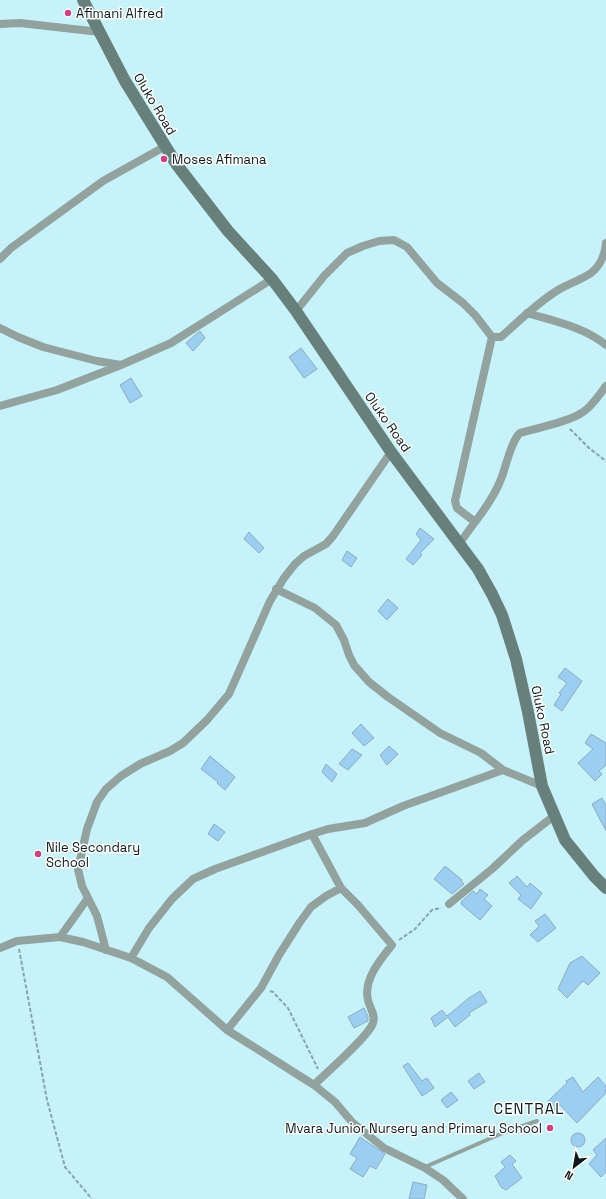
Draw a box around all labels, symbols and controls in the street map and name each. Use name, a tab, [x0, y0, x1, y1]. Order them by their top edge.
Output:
place label: Afimani Alfred	[76, 5, 163, 22]
marker: Afimani Alfred	[63, 8, 73, 18]
street label: Oluko Road	[130, 70, 180, 138]
place label: Moses Afimana	[172, 151, 267, 168]
marker: Moses Afimana	[159, 154, 169, 164]
street label: Oluko Road	[361, 389, 415, 455]
street label: Oluko Road	[527, 684, 559, 756]
place label: Nile Secondary School	[46, 839, 140, 871]
marker: Nile Secondary School	[33, 849, 43, 859]
district label: CENTRAL	[494, 1099, 564, 1118]
place label: Mvara Junior Nursery and Primary School	[285, 1120, 542, 1137]
marker: Mvara Junior Nursery and Primary School	[545, 1123, 555, 1133]
north arrow	[554, 1147, 594, 1187]
text: N	[562, 1168, 576, 1183]

